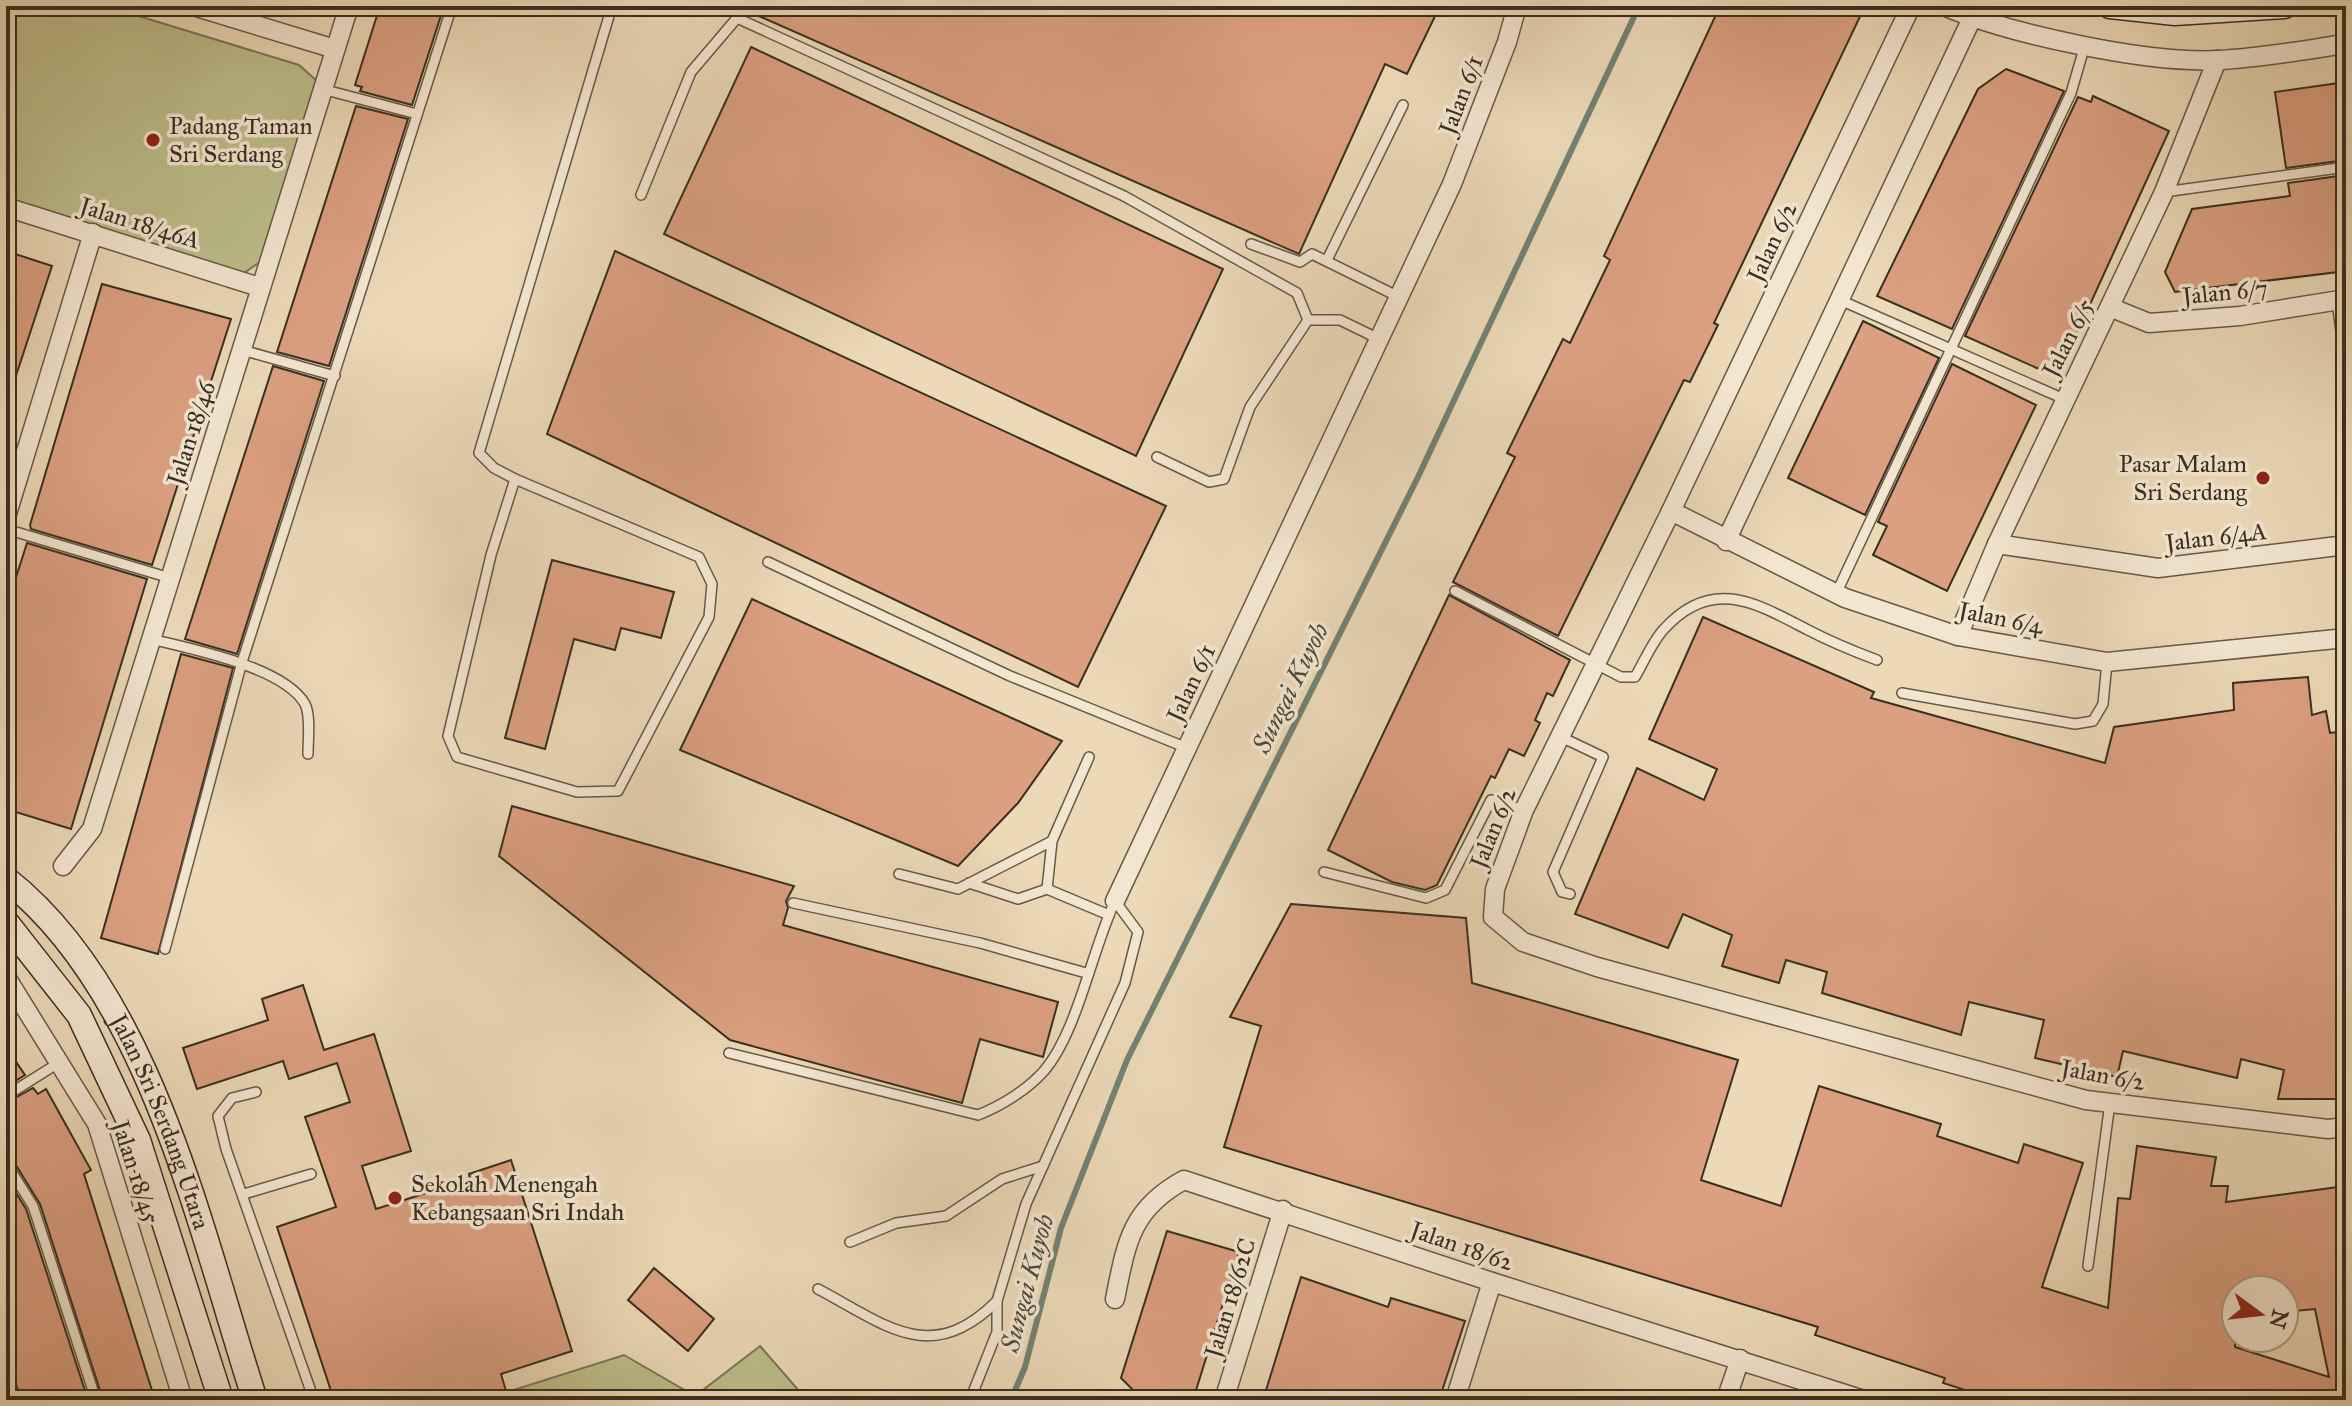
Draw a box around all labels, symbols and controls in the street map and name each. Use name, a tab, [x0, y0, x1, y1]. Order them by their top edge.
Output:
street label: Jalan 6/1	[1431, 51, 1490, 142]
place label: Padang Taman Sri Serdang	[169, 111, 312, 169]
marker: Padang Taman Sri Serdang	[144, 131, 162, 149]
street label: Jalan 18/46A	[73, 190, 204, 255]
street label: Jalan 6/2	[1739, 197, 1804, 289]
street label: Jalan 6/7	[2178, 273, 2269, 312]
street label: Jalan 6/5	[2034, 294, 2100, 385]
street label: Jalan 18/46	[159, 376, 222, 492]
place label: Pasar Malam Sri Serdang	[2119, 449, 2248, 507]
marker: Pasar Malam Sri Serdang	[2254, 469, 2272, 487]
street label: Jalan 6/4A	[2161, 516, 2268, 558]
street label: Jalan 6/4	[1953, 595, 2046, 641]
water label: Sungai Kuyoh	[1244, 617, 1335, 759]
street label: Jalan 6/1	[1159, 639, 1222, 729]
street label: Jalan 6/2	[1462, 783, 1523, 876]
street label: Jalan Sri Serdang Utara	[102, 1006, 217, 1234]
street label: Jalan 6/2	[2056, 1052, 2147, 1097]
street label: Jalan 18/45	[104, 1114, 167, 1227]
place label: Sekolah Menengah Kebangsaan Sri Indah	[411, 1169, 624, 1227]
marker: Sekolah Menengah Kebangsaan Sri Indah	[386, 1189, 404, 1207]
water label: Sungai Kuyoh	[993, 1210, 1061, 1356]
street label: Jalan 18/62	[1404, 1213, 1518, 1278]
street label: Jalan 18/62C	[1197, 1235, 1262, 1364]
north arrow	[2220, 1274, 2300, 1354]
text: N	[2263, 1307, 2294, 1332]

